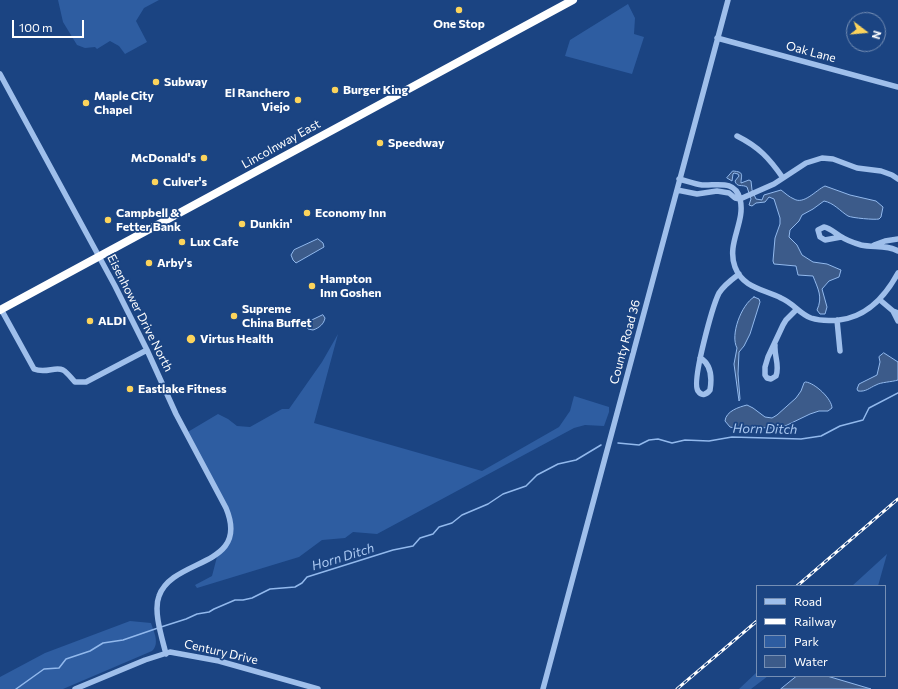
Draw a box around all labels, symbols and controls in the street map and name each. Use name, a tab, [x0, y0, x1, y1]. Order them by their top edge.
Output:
marker: One Stop	[454, 5, 464, 15]
scale bar	[14, 12, 86, 38]
north arrow	[846, 12, 886, 52]
place label: One Stop	[433, 17, 485, 31]
text: 100 m	[19, 20, 53, 34]
text: N	[870, 29, 884, 41]
street label: Oak Lane	[784, 38, 838, 66]
place label: Subway	[164, 75, 208, 89]
marker: Subway	[151, 77, 161, 87]
place label: Burger King	[343, 83, 408, 97]
marker: Burger King	[330, 85, 340, 95]
place label: El Ranchero Viejo	[225, 86, 290, 114]
place label: Maple City Chapel	[94, 89, 154, 117]
marker: El Ranchero Viejo	[293, 95, 303, 105]
marker: Maple City Chapel	[81, 98, 91, 108]
street label: Lincolnway East	[239, 116, 323, 172]
place label: Speedway	[388, 136, 445, 150]
marker: Speedway	[375, 138, 385, 148]
place label: McDonald's	[131, 151, 196, 165]
marker: McDonald's	[199, 153, 209, 163]
place label: Culver's	[163, 175, 207, 189]
marker: Culver's	[150, 177, 160, 187]
place label: Campbell & Fetter Bank	[116, 206, 181, 234]
place label: Economy Inn	[315, 206, 386, 220]
marker: Economy Inn	[302, 208, 312, 218]
marker: Campbell & Fetter Bank	[103, 215, 113, 225]
place label: Dunkin'	[250, 217, 292, 231]
marker: Dunkin'	[237, 219, 247, 229]
place label: Lux Cafe	[190, 235, 238, 249]
marker: Lux Cafe	[177, 237, 187, 247]
street label: Eisenhower Drive North	[104, 252, 176, 374]
place label: Arby's	[157, 256, 192, 270]
marker: Arby's	[144, 258, 154, 268]
place label: Hampton Inn Goshen	[320, 272, 382, 300]
marker: Hampton Inn Goshen	[307, 281, 317, 291]
street label: County Road 36	[607, 298, 643, 386]
place label: Supreme China Buffet	[242, 302, 311, 330]
marker: Supreme China Buffet	[229, 311, 239, 321]
place label: ALDI	[98, 314, 126, 328]
marker: ALDI	[85, 316, 95, 326]
place label: Virtus Health	[200, 332, 274, 346]
marker: Virtus Health	[185, 333, 197, 345]
place label: Eastlake Fitness	[138, 382, 227, 396]
marker: Eastlake Fitness	[125, 384, 135, 394]
water label: Horn Ditch	[733, 421, 797, 437]
water label: Horn Ditch	[310, 540, 376, 574]
legend	[756, 585, 886, 677]
text: Road	[794, 594, 822, 608]
text: Railway	[794, 614, 836, 628]
text: Park	[794, 634, 819, 648]
street label: Century Drive	[183, 637, 259, 667]
text: Water	[794, 654, 828, 668]

